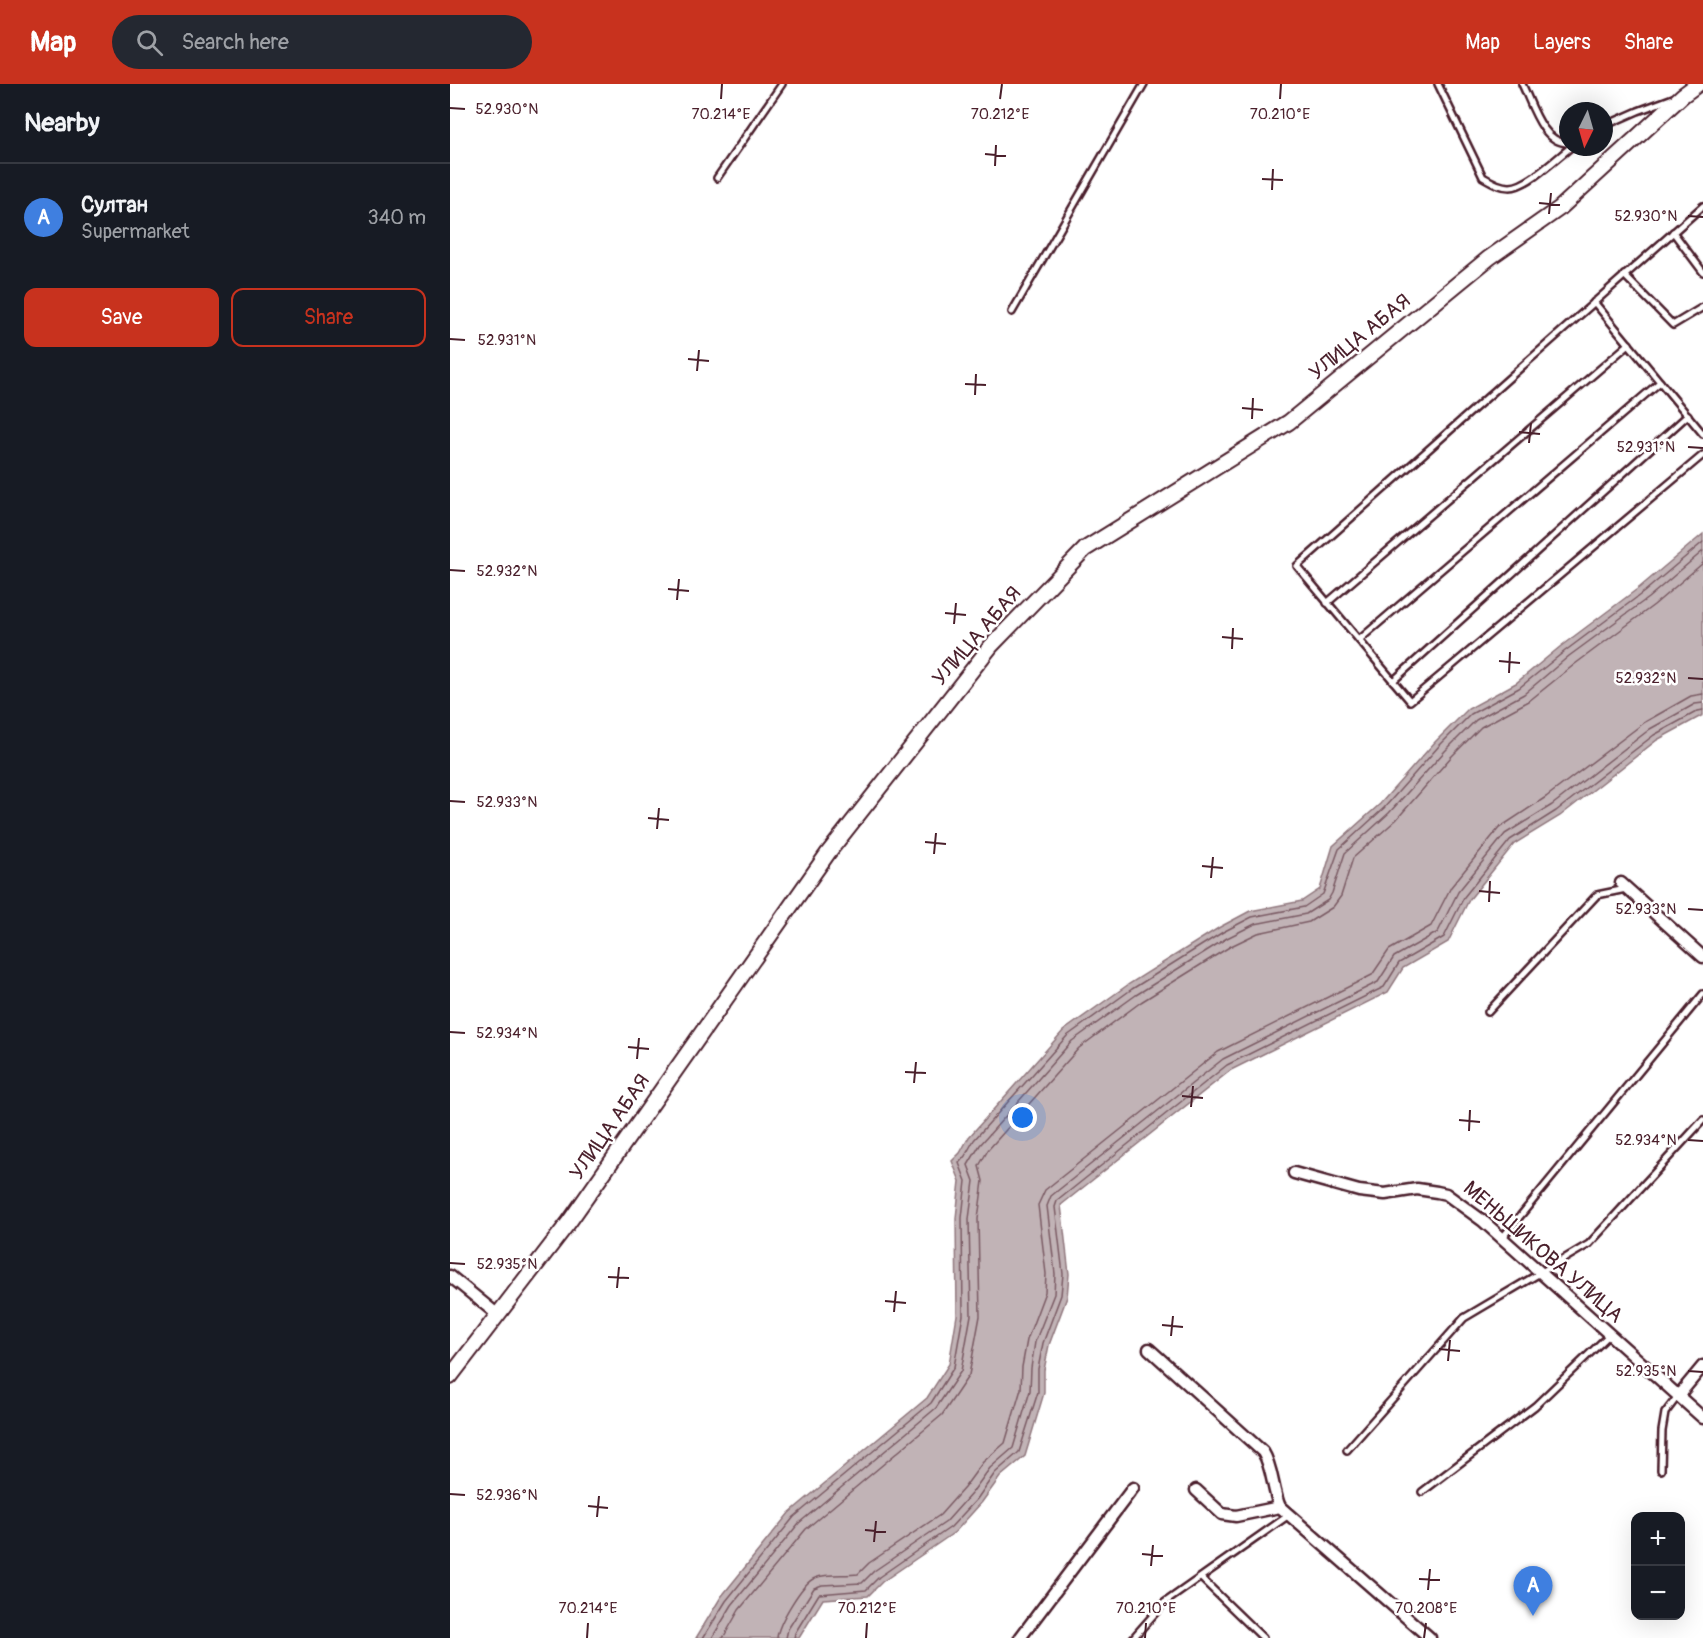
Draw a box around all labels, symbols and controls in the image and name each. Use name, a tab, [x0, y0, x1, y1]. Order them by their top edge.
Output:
search box	[112, 15, 532, 69]
text: Map	[30, 25, 76, 60]
icon: search	[133, 26, 166, 59]
text: Search here	[181, 28, 289, 56]
text: Map	[1465, 29, 1500, 56]
text: Layers	[1533, 29, 1591, 56]
text: Share	[1624, 29, 1673, 56]
text: 52.930°N	[476, 100, 538, 119]
north arrow	[1559, 102, 1613, 156]
text: 70.214°E	[692, 105, 751, 124]
text: 70.212°E	[971, 105, 1029, 124]
text: 70.210°E	[1250, 105, 1310, 124]
text: Nearby	[24, 107, 100, 139]
text: Султан	[81, 191, 148, 219]
text: A	[37, 205, 50, 230]
text: 340 m	[367, 205, 426, 230]
text: 52.930°N	[1615, 207, 1677, 226]
text: Supermarket	[81, 219, 190, 244]
button: Save	[24, 288, 219, 347]
button: Share	[231, 288, 426, 347]
street label: УЛИЦА АБАЯ	[1304, 288, 1416, 386]
text: 52.931°N	[478, 331, 536, 350]
text: 52.931°N	[1617, 438, 1675, 457]
text: 52.932°N	[477, 562, 538, 581]
street label: УЛИЦА АБАЯ	[926, 581, 1028, 691]
text: 52.932°N	[1616, 669, 1677, 688]
text: 52.933°N	[477, 793, 537, 812]
text: 52.933°N	[1616, 900, 1676, 919]
text: 52.934°N	[476, 1024, 538, 1043]
street label: УЛИЦА АБАЯ	[564, 1069, 656, 1185]
your location	[1008, 1103, 1037, 1132]
text: 52.934°N	[1615, 1131, 1677, 1150]
street label: МЕНЬШИКОВА УЛИЦА	[1457, 1175, 1629, 1329]
text: 52.935°N	[477, 1255, 537, 1274]
text: 52.935°N	[1616, 1362, 1676, 1381]
text: 52.936°N	[476, 1486, 538, 1505]
map controls	[1631, 1512, 1685, 1620]
button: +	[1631, 1512, 1685, 1566]
pin: A	[1514, 1566, 1552, 1616]
button: −	[1631, 1566, 1685, 1620]
text: 70.214°E	[559, 1599, 618, 1618]
text: 70.212°E	[838, 1599, 896, 1618]
text: 70.210°E	[1116, 1599, 1176, 1618]
text: 70.208°E	[1395, 1599, 1457, 1618]

